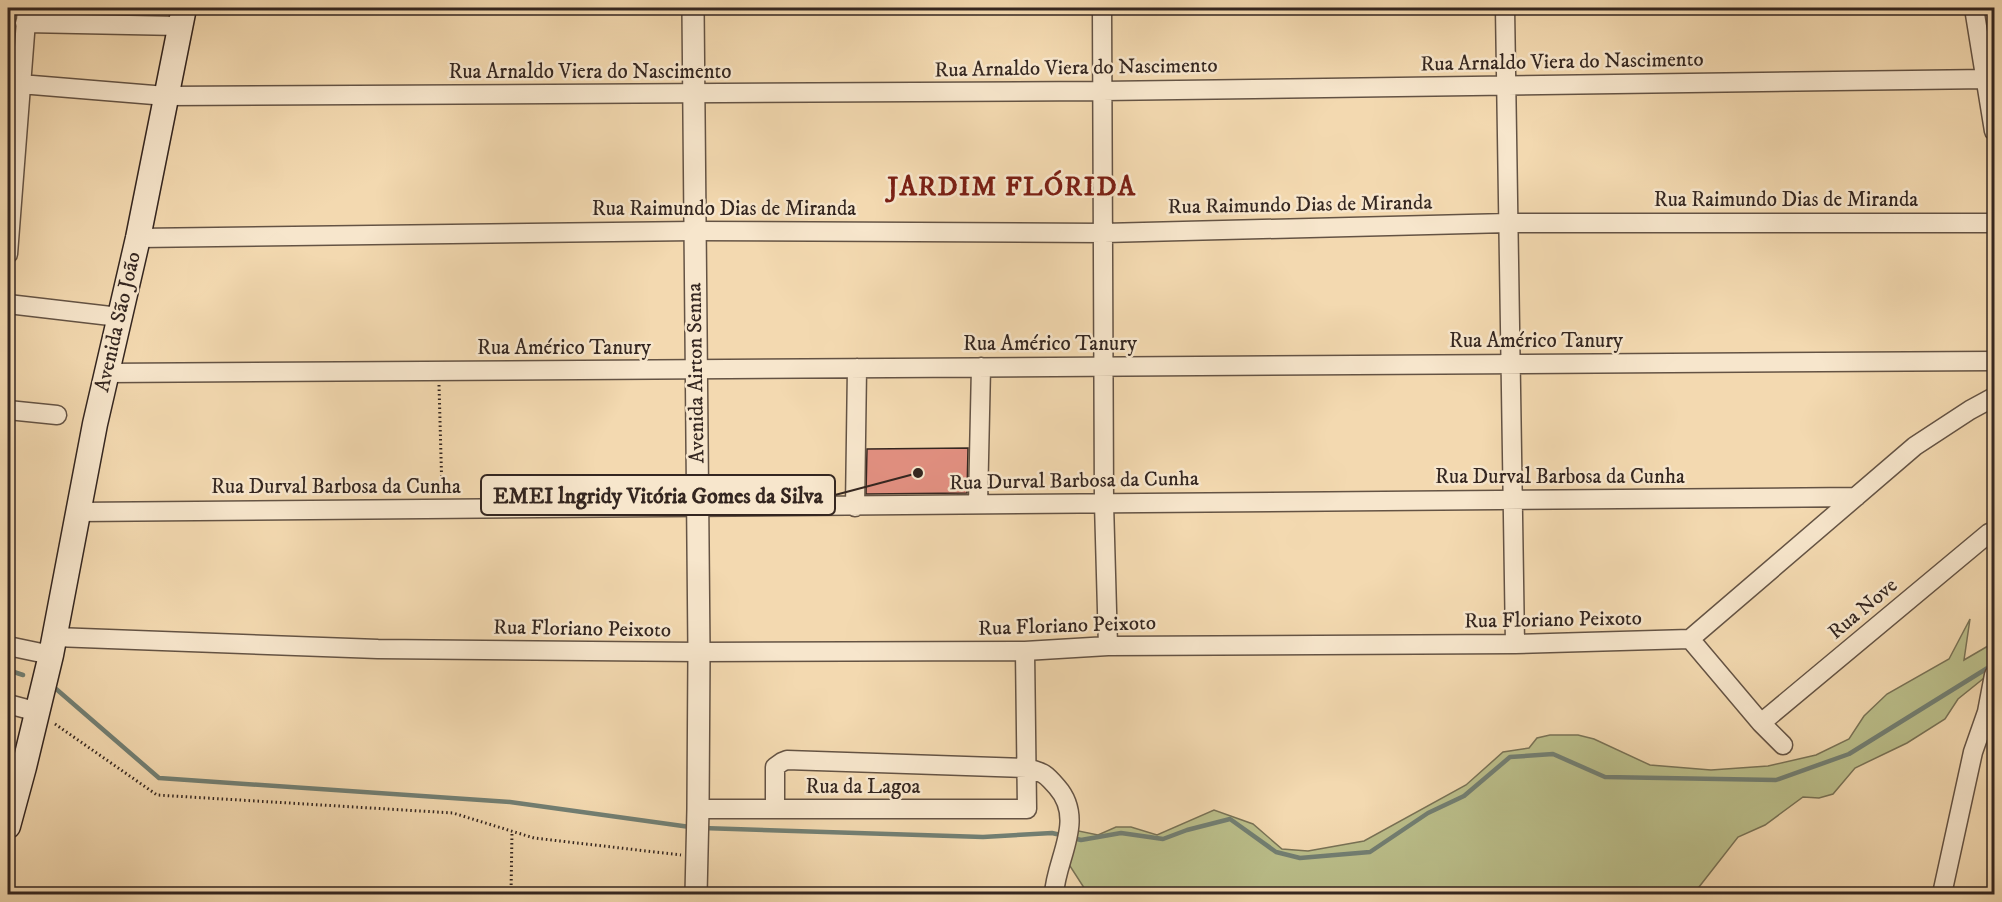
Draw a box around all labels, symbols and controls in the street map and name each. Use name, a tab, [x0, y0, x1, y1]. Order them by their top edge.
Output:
street label: Rua Arnaldo Viera do Nascimento	[1420, 47, 1704, 77]
street label: Rua Arnaldo Viera do Nascimento	[934, 53, 1218, 83]
street label: Rua Arnaldo Viera do Nascimento	[448, 59, 732, 85]
district label: JARDIM FLÓRIDA	[885, 170, 1136, 204]
street label: Rua Raimundo Dias de Miranda	[1654, 187, 1918, 213]
street label: Rua Raimundo Dias de Miranda	[1167, 190, 1433, 220]
street label: Rua Raimundo Dias de Miranda	[592, 196, 856, 222]
street label: Avenida São João	[89, 249, 147, 395]
street label: Avenida Airton Senna	[681, 282, 711, 464]
street label: Rua Américo Tanury	[1449, 328, 1624, 354]
street label: Rua Américo Tanury	[963, 331, 1138, 357]
street label: Rua Américo Tanury	[477, 335, 652, 361]
street label: Rua Durval Barbosa da Cunha	[1435, 464, 1685, 490]
street label: Rua Durval Barbosa da Cunha	[949, 466, 1199, 496]
street label: Rua Durval Barbosa da Cunha	[211, 474, 461, 500]
callout: EMEI lngridy Vitória Gomes da Silva	[481, 475, 835, 515]
text: EMEI lngridy Vitória Gomes da Silva	[493, 483, 824, 510]
street label: Rua Nove	[1823, 572, 1903, 645]
street label: Rua Floriano Peixoto	[1464, 605, 1642, 635]
street label: Rua Floriano Peixoto	[978, 610, 1156, 642]
street label: Rua Floriano Peixoto	[493, 614, 671, 644]
street label: Rua da Lagoa	[806, 774, 921, 800]

